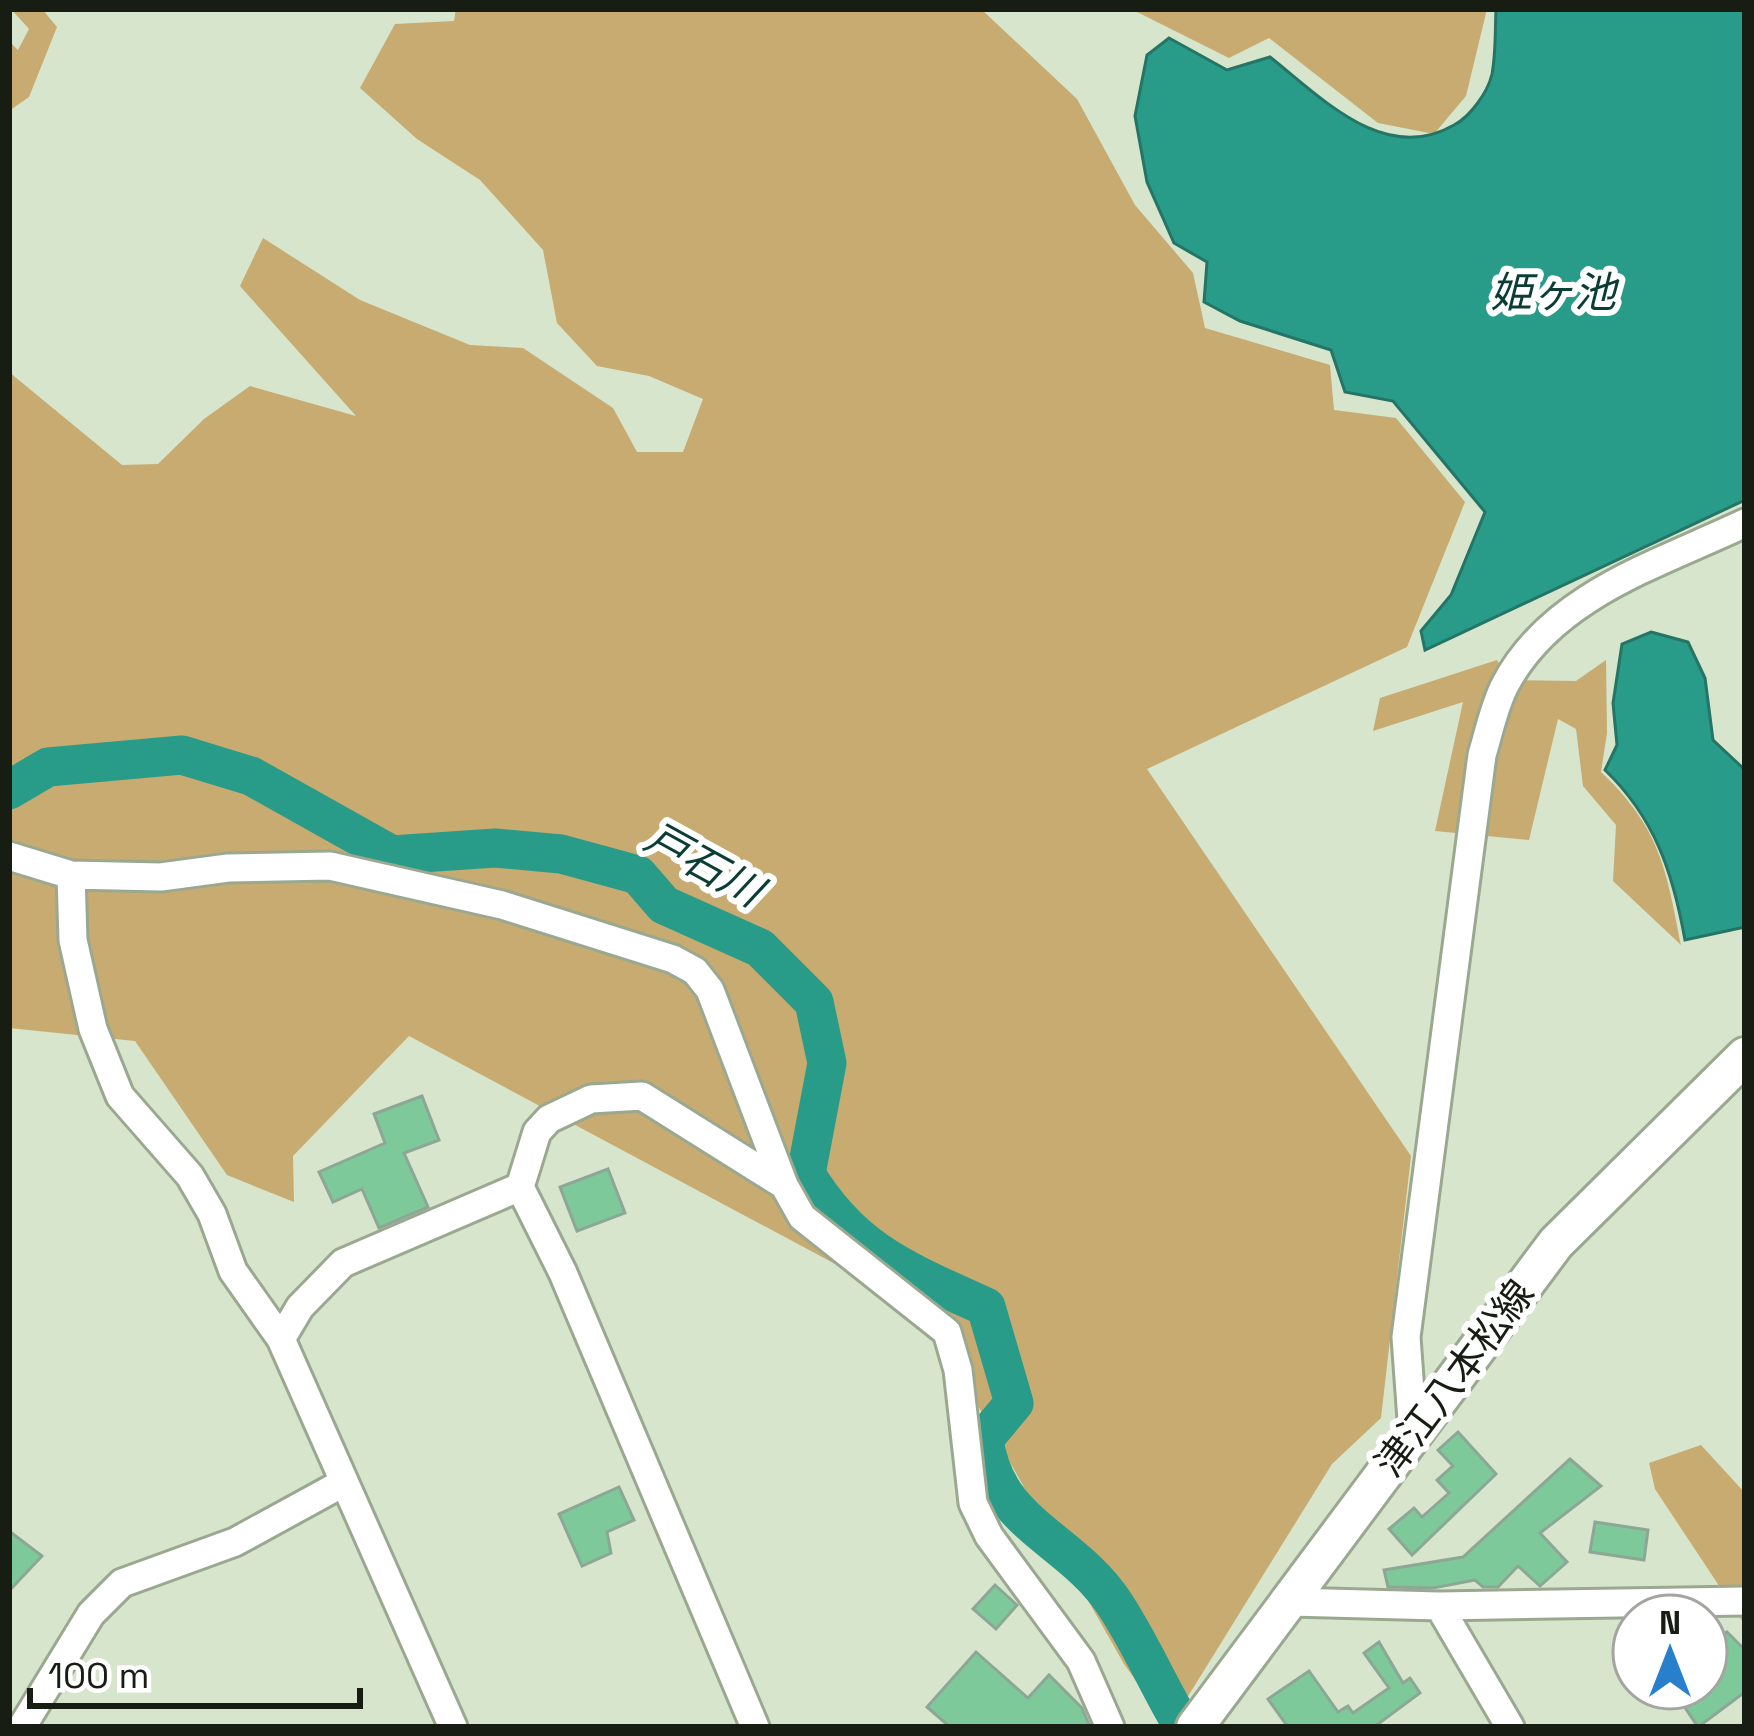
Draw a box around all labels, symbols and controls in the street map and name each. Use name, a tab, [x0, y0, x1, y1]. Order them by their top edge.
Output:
water label: 姫ヶ池	[1490, 266, 1620, 319]
water label: 戸石川	[636, 811, 775, 920]
street label: 津江八本松線	[1364, 1270, 1544, 1486]
north arrow	[1610, 1592, 1730, 1712]
text: N	[1659, 1602, 1681, 1644]
scale bar	[30, 1634, 360, 1708]
text: 100 m	[48, 1653, 149, 1699]

